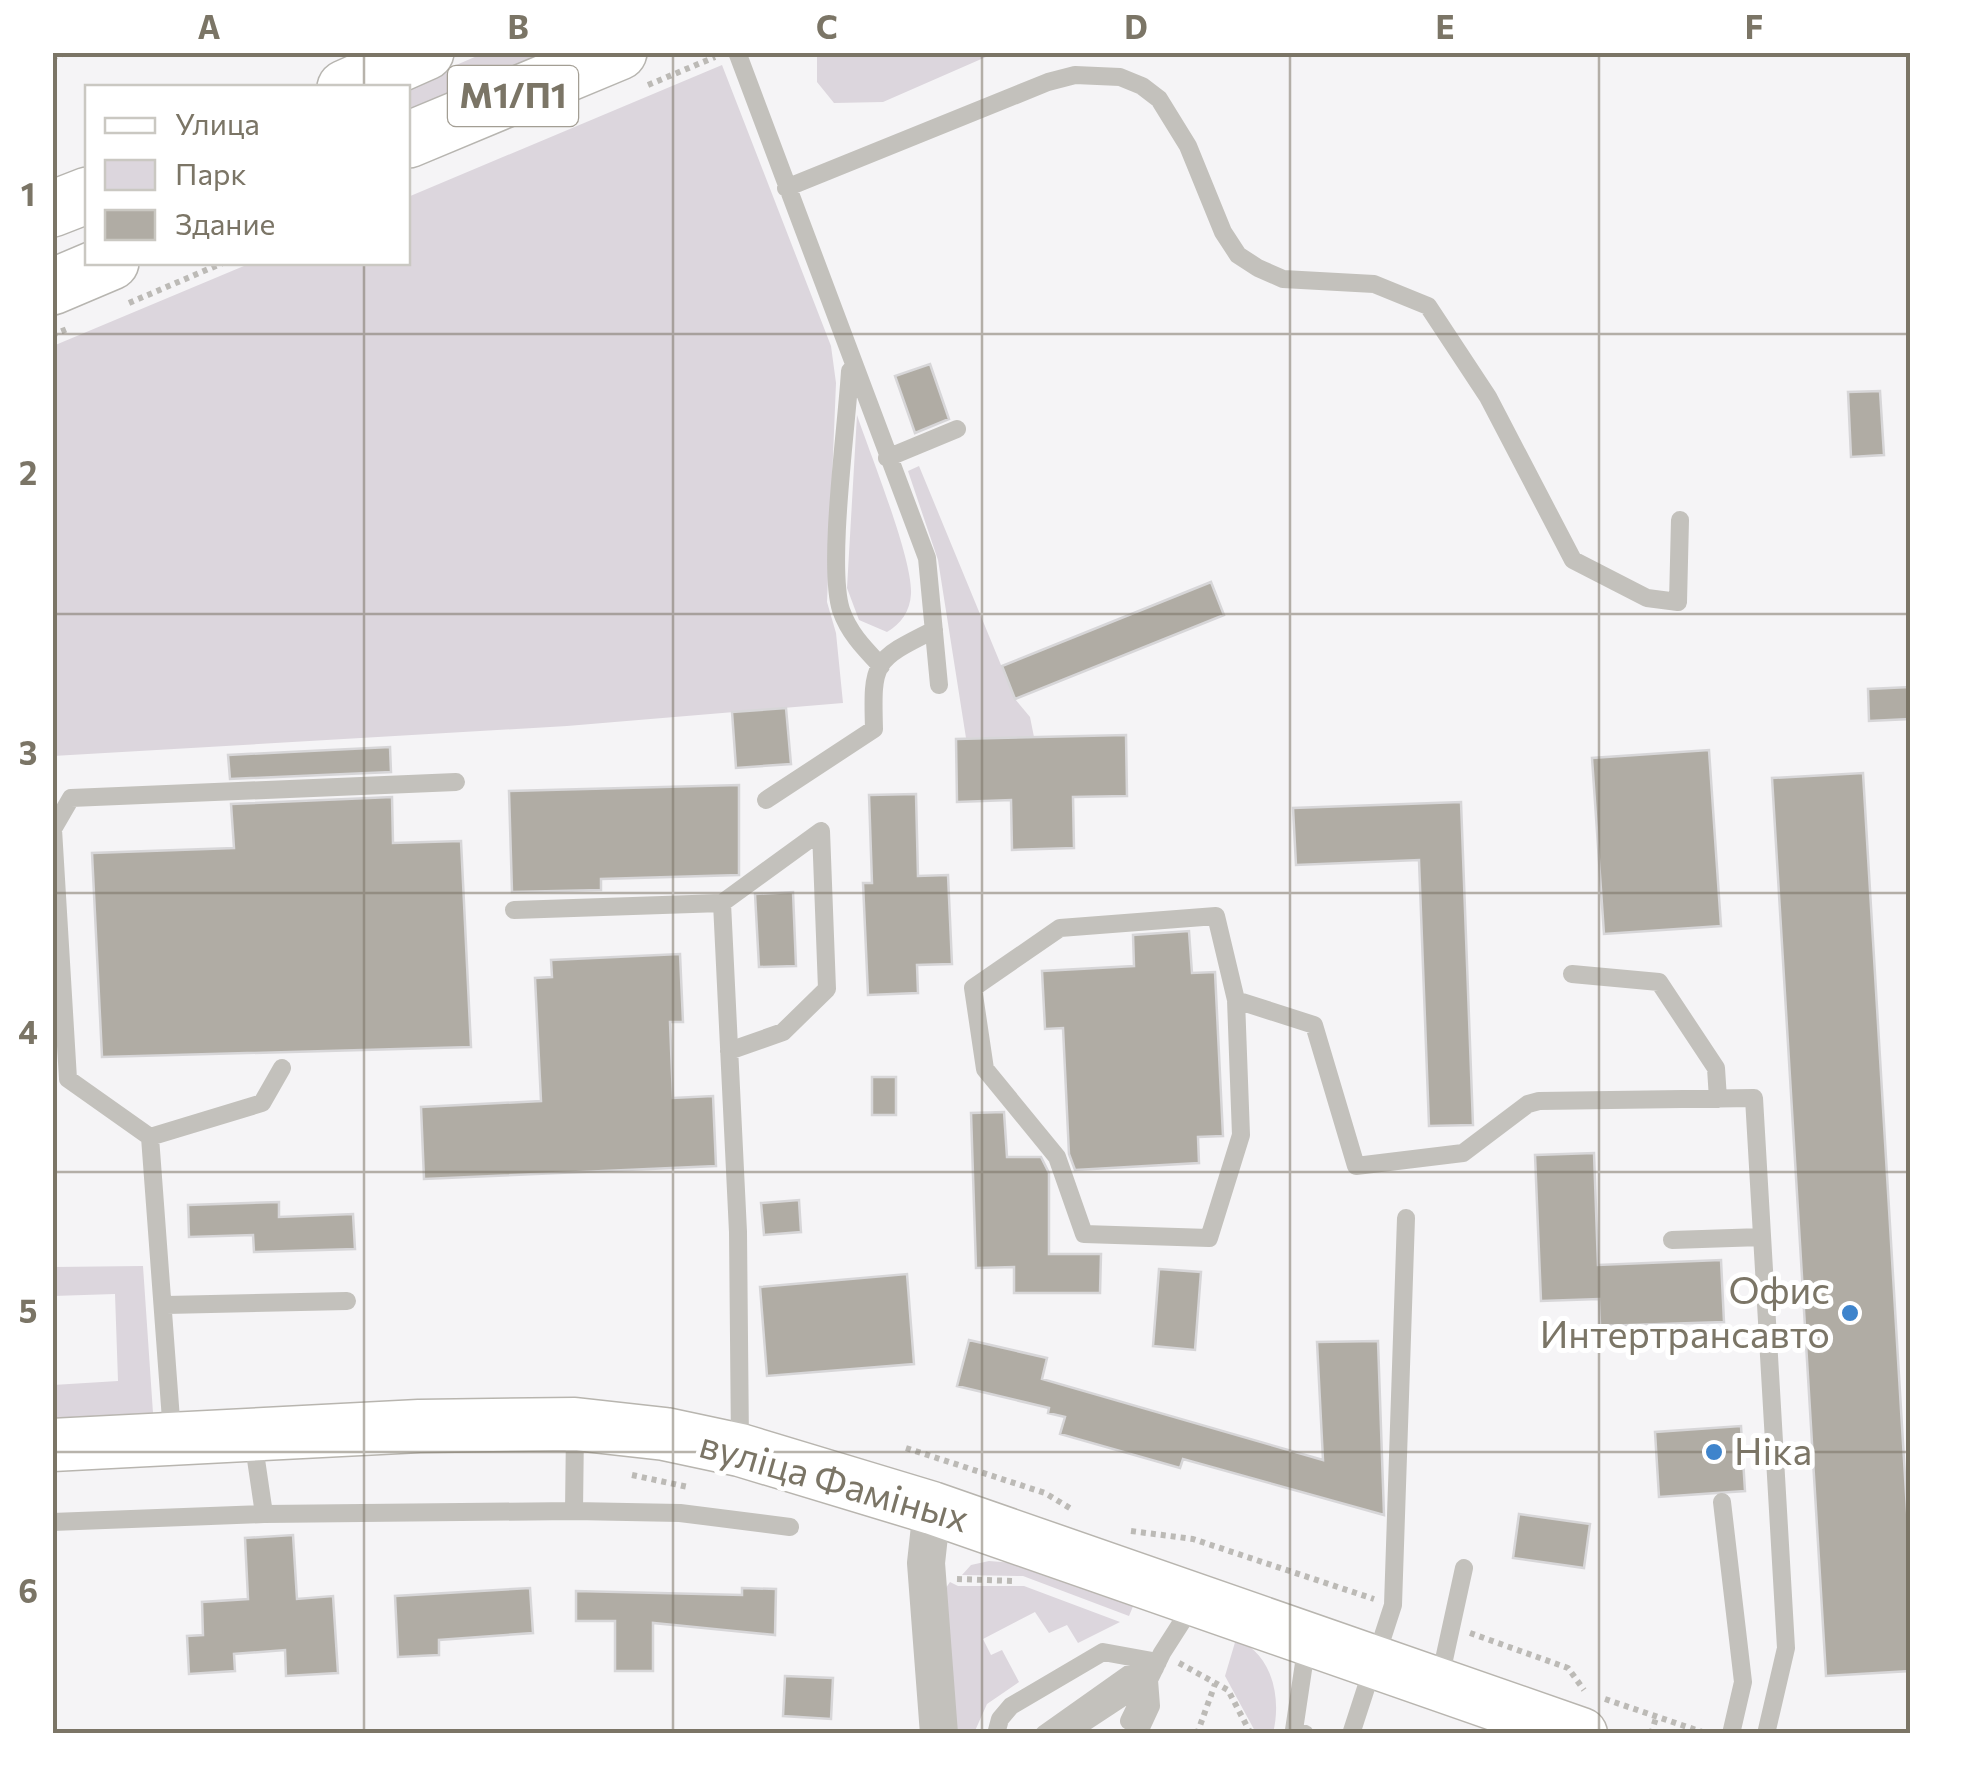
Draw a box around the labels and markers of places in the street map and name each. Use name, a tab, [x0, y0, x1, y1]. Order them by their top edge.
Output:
place label: Офис Интертрансавто	[1540, 1265, 1830, 1356]
marker: Офис Интертрансавто	[1839, 1302, 1861, 1324]
place label: Ніка	[1734, 1426, 1812, 1473]
marker: Ніка	[1703, 1441, 1725, 1463]

